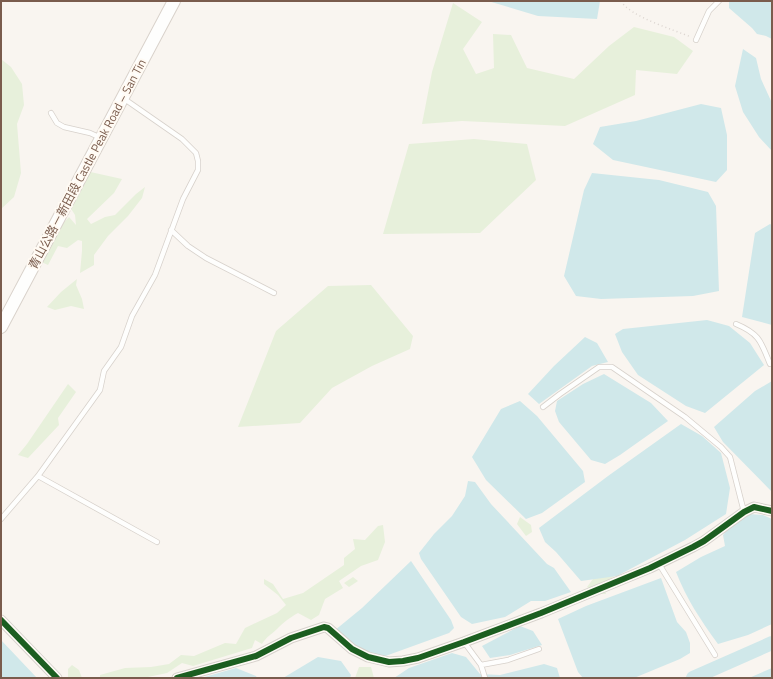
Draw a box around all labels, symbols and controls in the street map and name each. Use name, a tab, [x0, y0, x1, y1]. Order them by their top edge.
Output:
street label: 青山公路－新田段 Castle Peak Road – San Tin	[23, 55, 151, 273]

